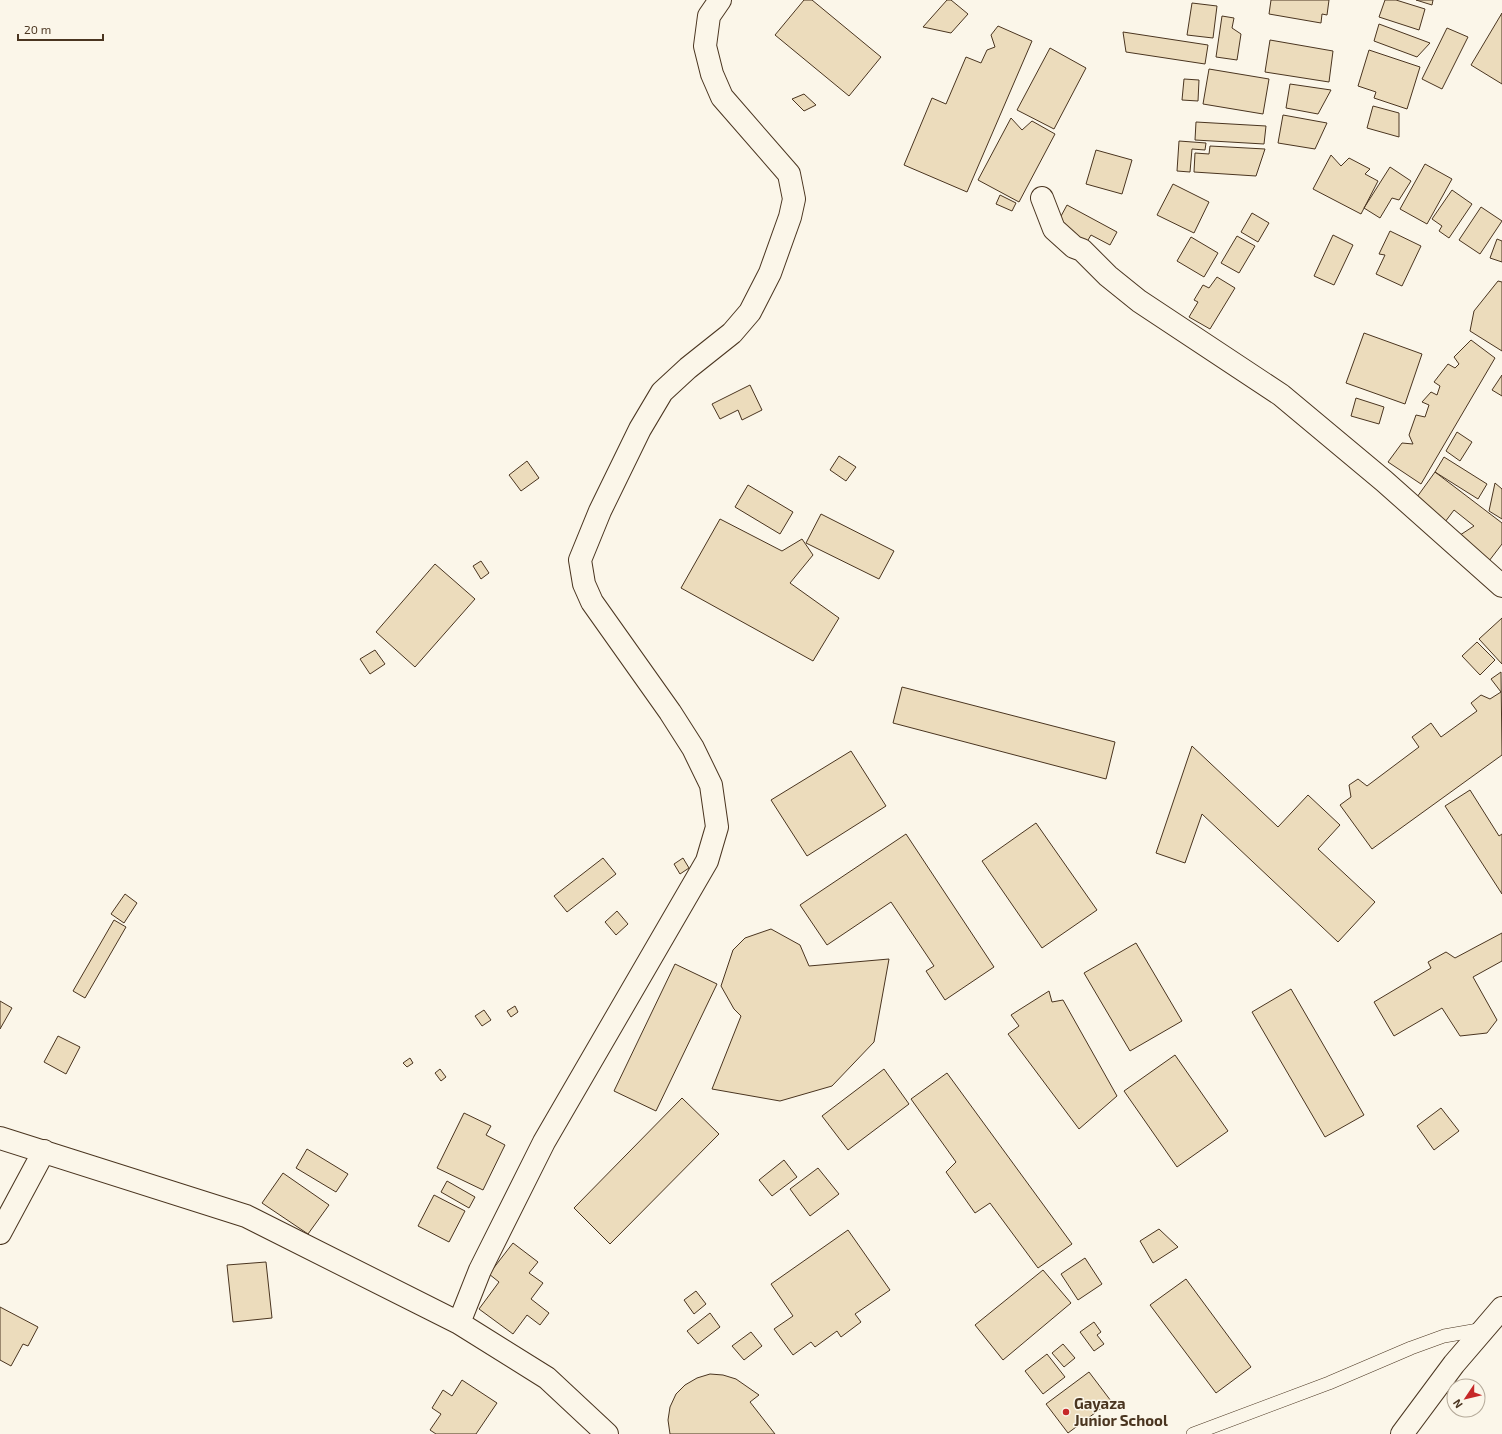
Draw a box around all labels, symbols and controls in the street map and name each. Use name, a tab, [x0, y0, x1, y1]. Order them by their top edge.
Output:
scale bar	[18, 16, 103, 42]
text: 20 m	[24, 22, 51, 36]
north arrow	[1446, 1378, 1486, 1418]
place label: Gayaza Junior School	[1074, 1394, 1168, 1429]
text: N	[1450, 1397, 1465, 1411]
marker: Gayaza Junior School	[1061, 1407, 1071, 1417]

